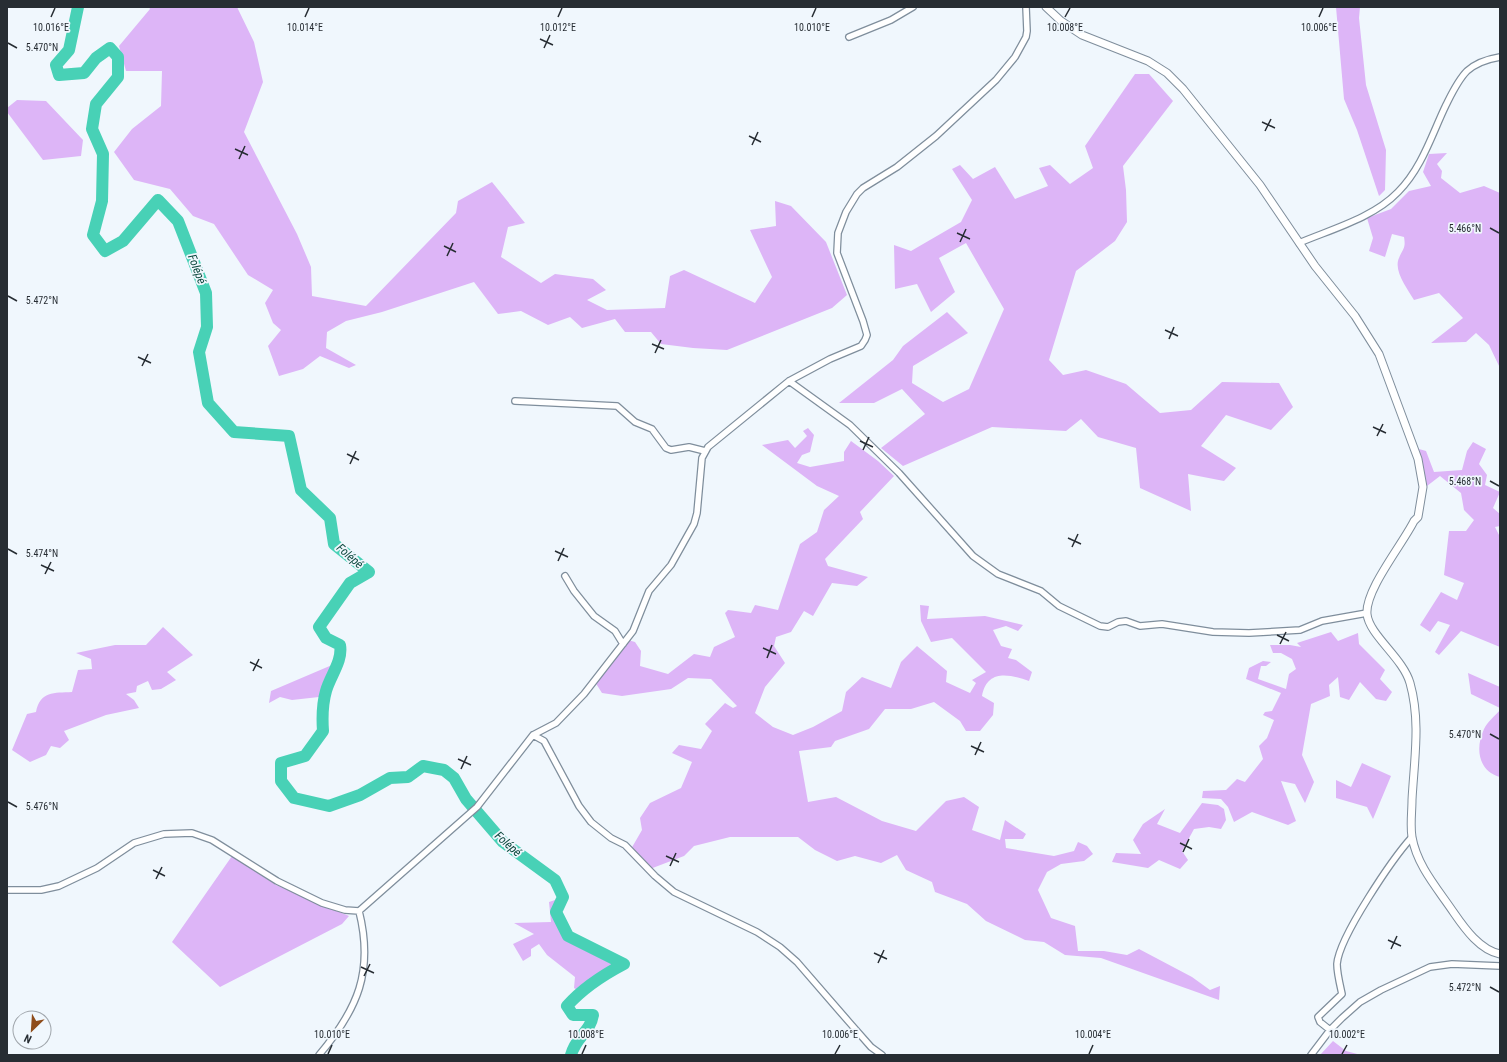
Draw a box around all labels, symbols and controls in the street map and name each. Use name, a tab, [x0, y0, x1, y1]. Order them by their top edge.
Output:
text: 10.016°E	[33, 22, 69, 33]
text: 10.014°E	[287, 22, 323, 33]
text: 10.012°E	[540, 22, 576, 33]
text: 10.010°E	[794, 22, 830, 33]
text: 10.008°E	[1047, 22, 1083, 33]
text: 10.006°E	[1301, 22, 1337, 33]
text: 5.470°N	[26, 42, 58, 53]
text: 5.466°N	[1449, 223, 1481, 234]
water label: Folépé	[185, 252, 209, 286]
text: 5.472°N	[26, 295, 58, 306]
text: 5.468°N	[1449, 476, 1481, 487]
water label: Folépé	[334, 541, 367, 572]
text: 5.474°N	[26, 548, 58, 559]
text: 5.470°N	[1449, 729, 1481, 740]
text: 5.476°N	[26, 801, 58, 812]
water label: Folépé	[492, 829, 524, 860]
text: 5.472°N	[1449, 982, 1481, 993]
north arrow	[12, 1010, 52, 1050]
text: 10.010°E	[314, 1029, 350, 1040]
text: 10.008°E	[568, 1029, 604, 1040]
text: 10.006°E	[822, 1029, 858, 1040]
text: 10.004°E	[1075, 1029, 1111, 1040]
text: 10.002°E	[1329, 1029, 1365, 1040]
text: N	[22, 1031, 34, 1046]

